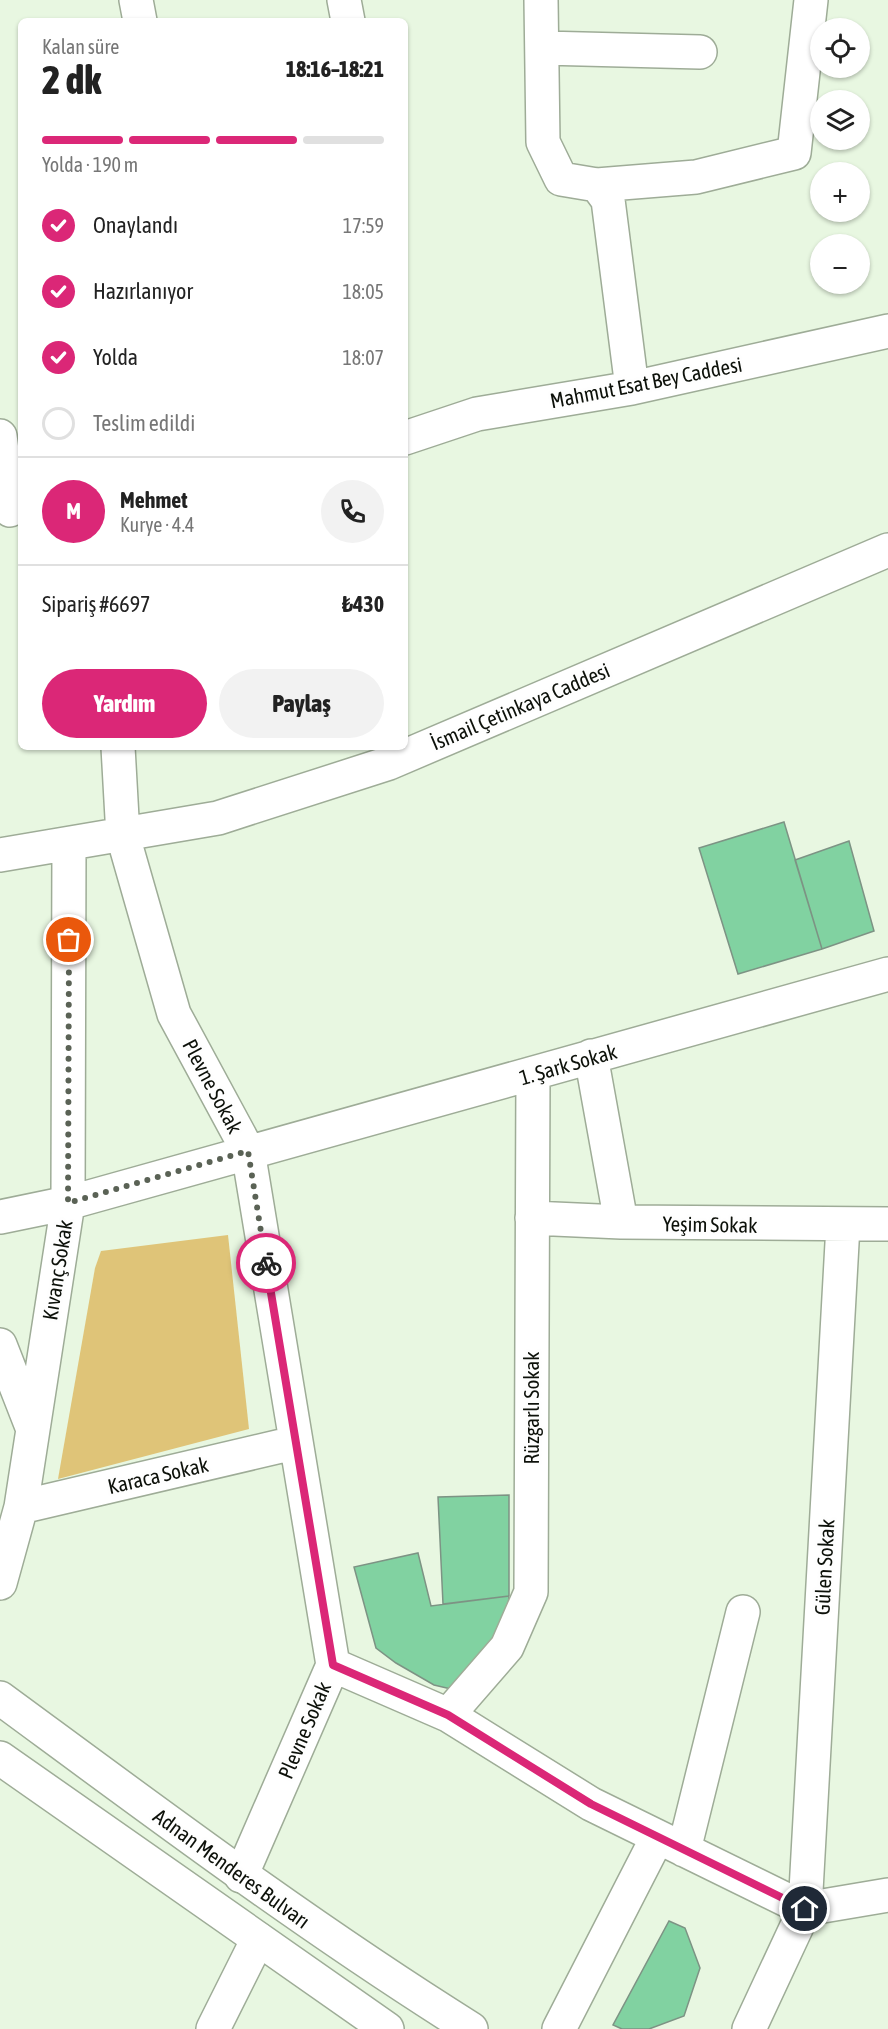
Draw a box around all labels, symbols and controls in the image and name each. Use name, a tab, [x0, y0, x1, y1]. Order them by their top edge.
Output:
map controls	[810, 18, 870, 294]
button: locate	[810, 18, 870, 78]
text: Kalan süre	[42, 35, 119, 58]
text: 18:16–18:21	[286, 56, 384, 82]
text: 2 dk	[42, 58, 101, 102]
button: layers	[810, 90, 870, 150]
text: Yolda · 190 m	[42, 153, 138, 176]
button: +	[810, 162, 870, 222]
icon: check	[42, 209, 75, 242]
text: Onaylandı	[93, 212, 178, 238]
text: 17:59	[343, 214, 384, 237]
button: −	[810, 234, 870, 294]
icon: check	[42, 275, 75, 308]
text: Hazırlanıyor	[93, 278, 193, 304]
text: 18:05	[342, 280, 384, 303]
icon: check	[42, 341, 75, 374]
text: Yolda	[93, 344, 138, 370]
text: 18:07	[342, 346, 384, 369]
street label: Mahmut Esat Bey Caddesi	[548, 352, 744, 412]
text: Teslim edildi	[93, 410, 195, 436]
button: phone	[321, 480, 384, 543]
text: Mehmet	[120, 487, 188, 513]
text: M	[66, 498, 81, 524]
text: Kurye · 4.4	[120, 513, 194, 536]
text: Sipariş #6697	[42, 591, 150, 617]
text: ₺430	[342, 591, 384, 617]
street label: İsmail Çetinkaya Caddesi	[427, 657, 613, 755]
button: Yardım	[42, 669, 207, 738]
button: Paylaş	[219, 669, 384, 738]
pin	[43, 914, 94, 965]
icon: bag	[52, 923, 85, 956]
street label: Plevne Sokak	[178, 1035, 248, 1137]
street label: 1. Şark Sokak	[516, 1039, 620, 1089]
street label: Yeşim Sokak	[662, 1211, 758, 1237]
street label: Kıvanç Sokak	[37, 1218, 77, 1322]
courier	[236, 1233, 296, 1293]
icon: bike	[250, 1247, 283, 1280]
street label: Rüzgarlı Sokak	[519, 1352, 543, 1464]
street label: Karaca Sokak	[105, 1452, 211, 1498]
street label: Gülen Sokak	[809, 1518, 839, 1616]
street label: Plevne Sokak	[273, 1678, 335, 1782]
street label: Adnan Menderes Bulvarı	[149, 1803, 315, 1933]
pin	[779, 1883, 830, 1934]
icon: home	[788, 1892, 821, 1925]

